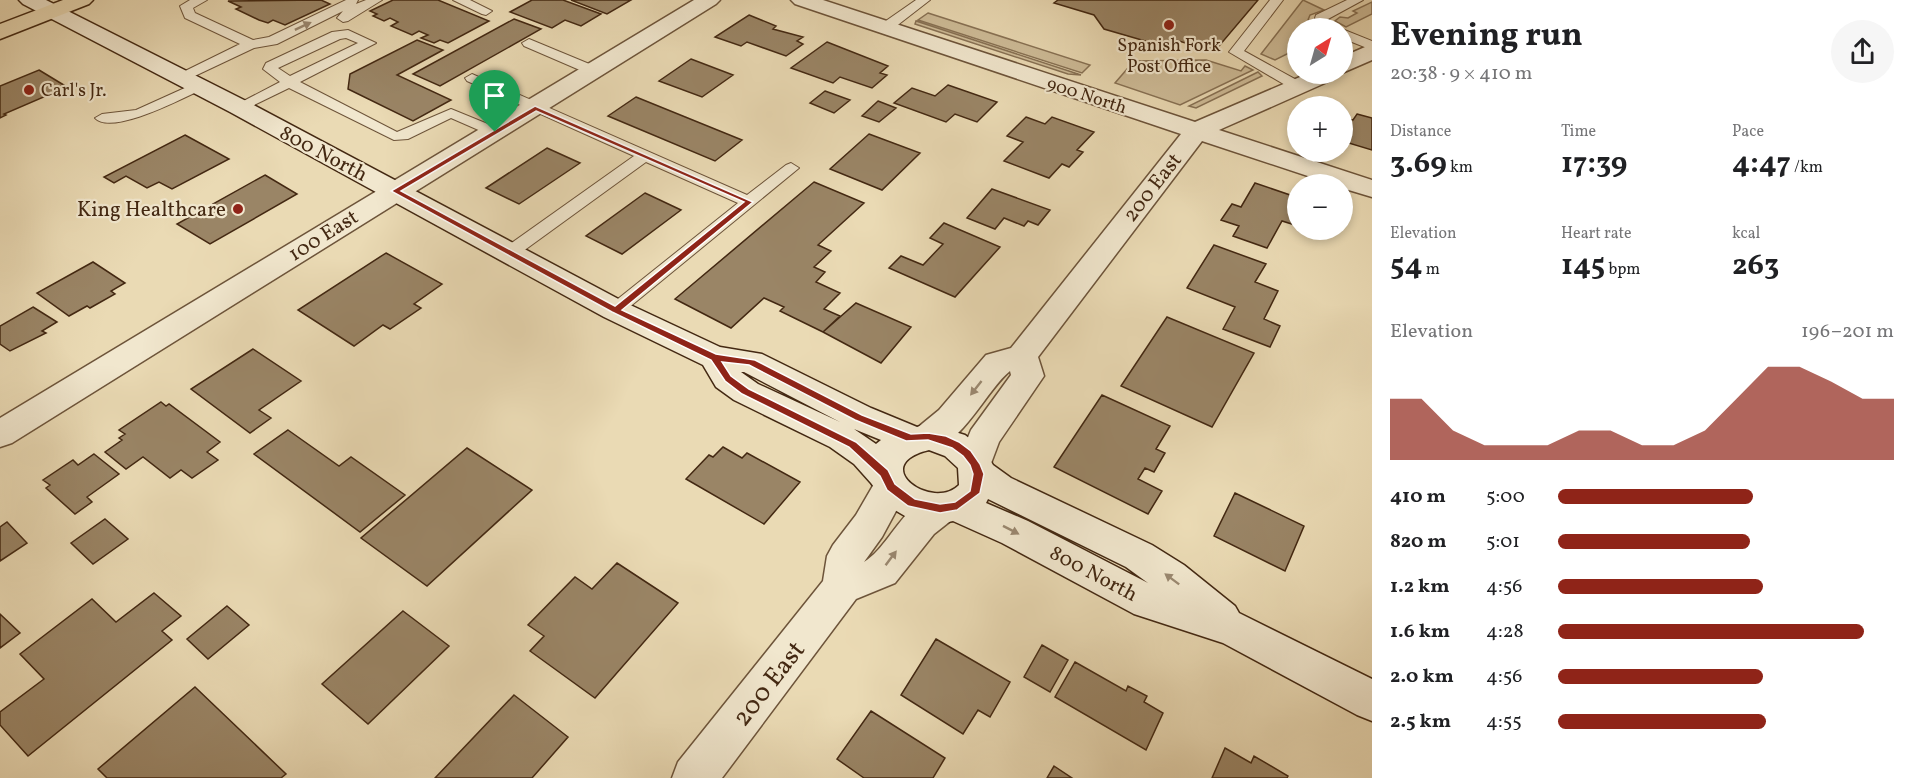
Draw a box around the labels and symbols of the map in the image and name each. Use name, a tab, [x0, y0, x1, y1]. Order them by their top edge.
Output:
marker: Spanish Fork Post Office	[1162, 18, 1176, 32]
north arrow	[1287, 18, 1353, 84]
one-way arrow	[295, 22, 312, 31]
place label: Spanish Fork Post Office	[1117, 34, 1221, 80]
pin	[469, 70, 520, 132]
street label: 900 North	[1043, 72, 1130, 121]
place label: Carl's Jr.	[41, 79, 107, 104]
marker: Carl's Jr.	[22, 83, 36, 97]
street label: 800 North	[274, 119, 372, 190]
street label: 200 East	[1117, 147, 1189, 229]
place label: King Healthcare	[77, 196, 226, 225]
marker: King Healthcare	[231, 202, 245, 216]
street label: 100 East	[283, 203, 364, 269]
one-way arrow	[970, 380, 983, 396]
one-way arrow	[1002, 525, 1019, 534]
street label: 800 North	[1044, 539, 1142, 610]
one-way arrow	[884, 550, 897, 566]
one-way arrow	[1165, 573, 1181, 585]
street label: 200 East	[725, 634, 814, 735]

